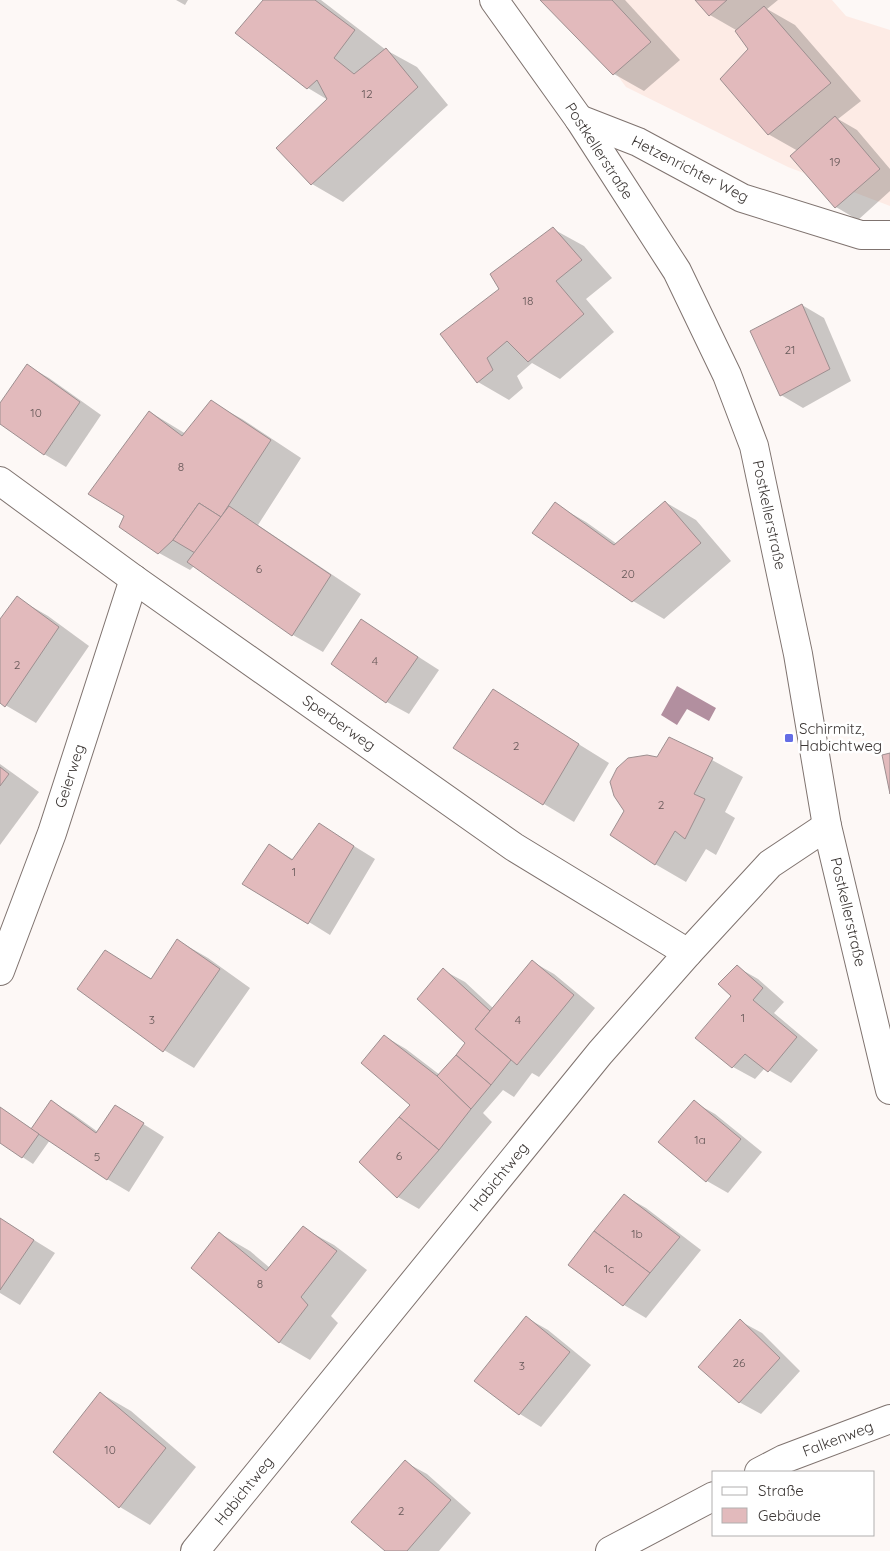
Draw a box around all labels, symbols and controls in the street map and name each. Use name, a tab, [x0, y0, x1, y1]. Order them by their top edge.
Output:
house number: 12	[361, 86, 373, 101]
street label: Postkellerstraße	[561, 99, 638, 203]
street label: Hetzenrichter Weg	[628, 131, 752, 206]
house number: 19	[829, 154, 841, 169]
house number: 18	[523, 293, 533, 308]
house number: 21	[784, 342, 796, 357]
house number: 10	[30, 405, 42, 420]
street label: Postkellerstraße	[749, 458, 790, 571]
house number: 8	[178, 459, 184, 474]
house number: 6	[256, 561, 263, 576]
house number: 20	[621, 566, 635, 581]
house number: 4	[372, 653, 378, 668]
house number: 2	[14, 657, 21, 672]
street label: Sperberweg	[299, 690, 380, 755]
place label: Schirmitz, Habichtweg	[799, 719, 882, 755]
marker: Schirmitz, Habichtweg	[783, 732, 795, 744]
house number: 2	[513, 738, 520, 753]
street label: Geierweg	[50, 741, 89, 810]
house number: 2	[658, 797, 665, 812]
street label: Postkellerstraße	[827, 855, 870, 968]
house number: 1	[292, 864, 296, 879]
house number: 1	[741, 1010, 745, 1025]
house number: 3	[149, 1012, 155, 1027]
house number: 4	[515, 1012, 521, 1027]
house number: 1a	[694, 1132, 706, 1147]
street label: Habichtweg	[465, 1138, 532, 1215]
house number: 6	[396, 1148, 403, 1163]
house number: 5	[94, 1149, 100, 1164]
house number: 1b	[631, 1226, 643, 1241]
house number: 1c	[604, 1261, 614, 1276]
house number: 8	[257, 1276, 263, 1291]
house number: 26	[732, 1355, 746, 1370]
house number: 3	[519, 1358, 525, 1373]
street label: Falkenweg	[800, 1416, 876, 1461]
house number: 10	[104, 1442, 116, 1457]
street label: Habichtweg	[210, 1452, 277, 1529]
legend	[712, 1471, 875, 1536]
text: Straße	[758, 1481, 804, 1500]
house number: 2	[398, 1503, 405, 1518]
text: Gebäude	[758, 1506, 821, 1525]

